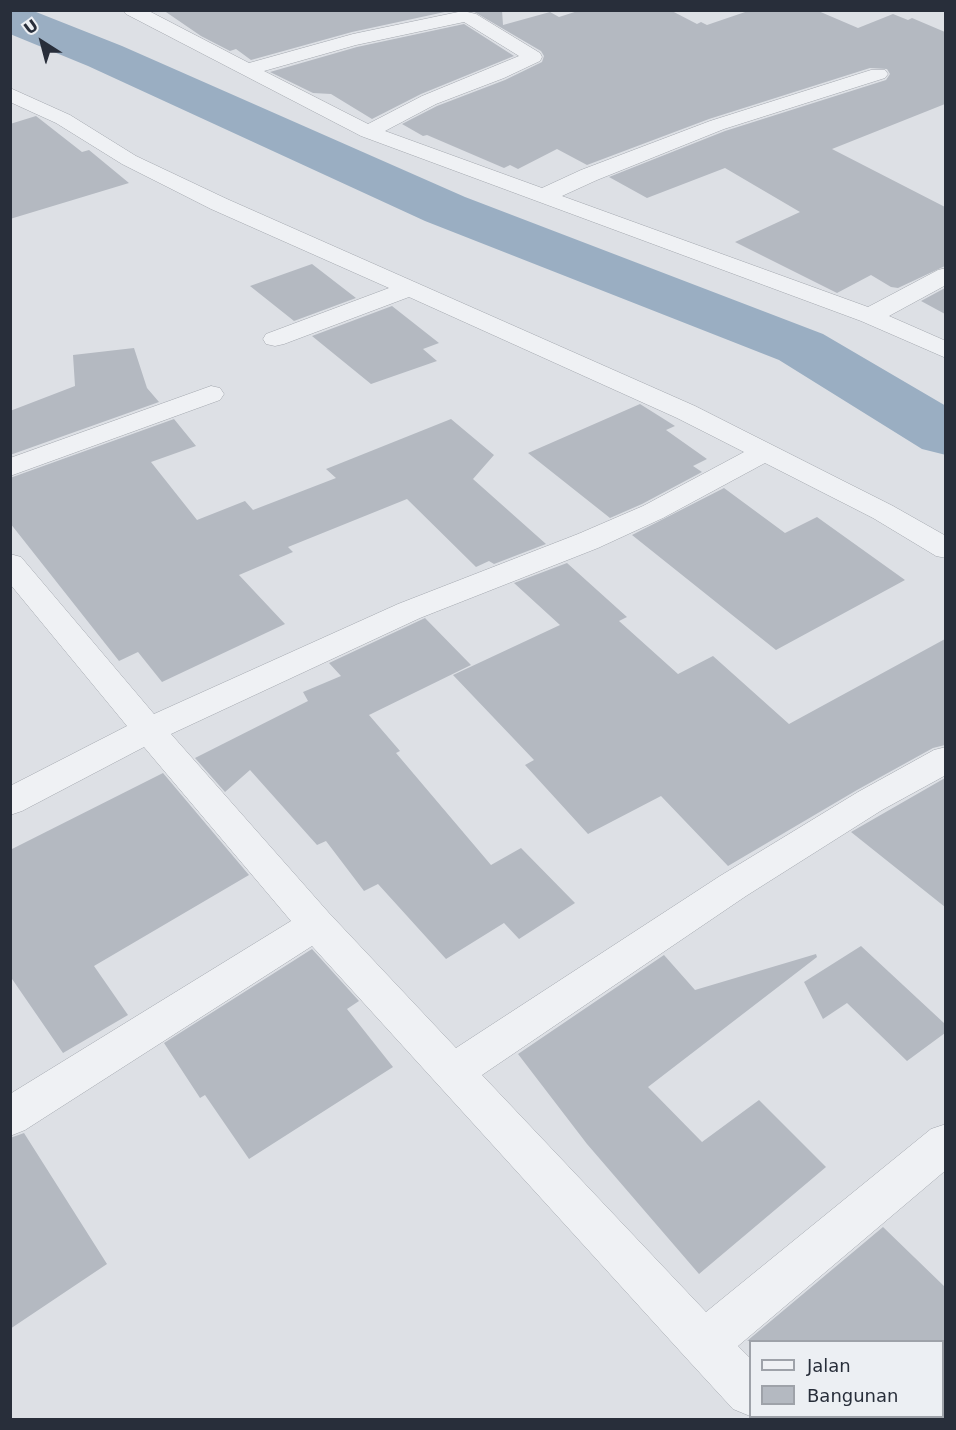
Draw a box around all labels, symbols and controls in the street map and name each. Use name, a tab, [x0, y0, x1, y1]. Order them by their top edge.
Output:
north arrow	[12, 12, 72, 72]
text: U	[20, 16, 42, 39]
legend	[749, 1340, 944, 1418]
text: Jalan	[807, 1355, 851, 1376]
text: Bangunan	[807, 1385, 898, 1406]

